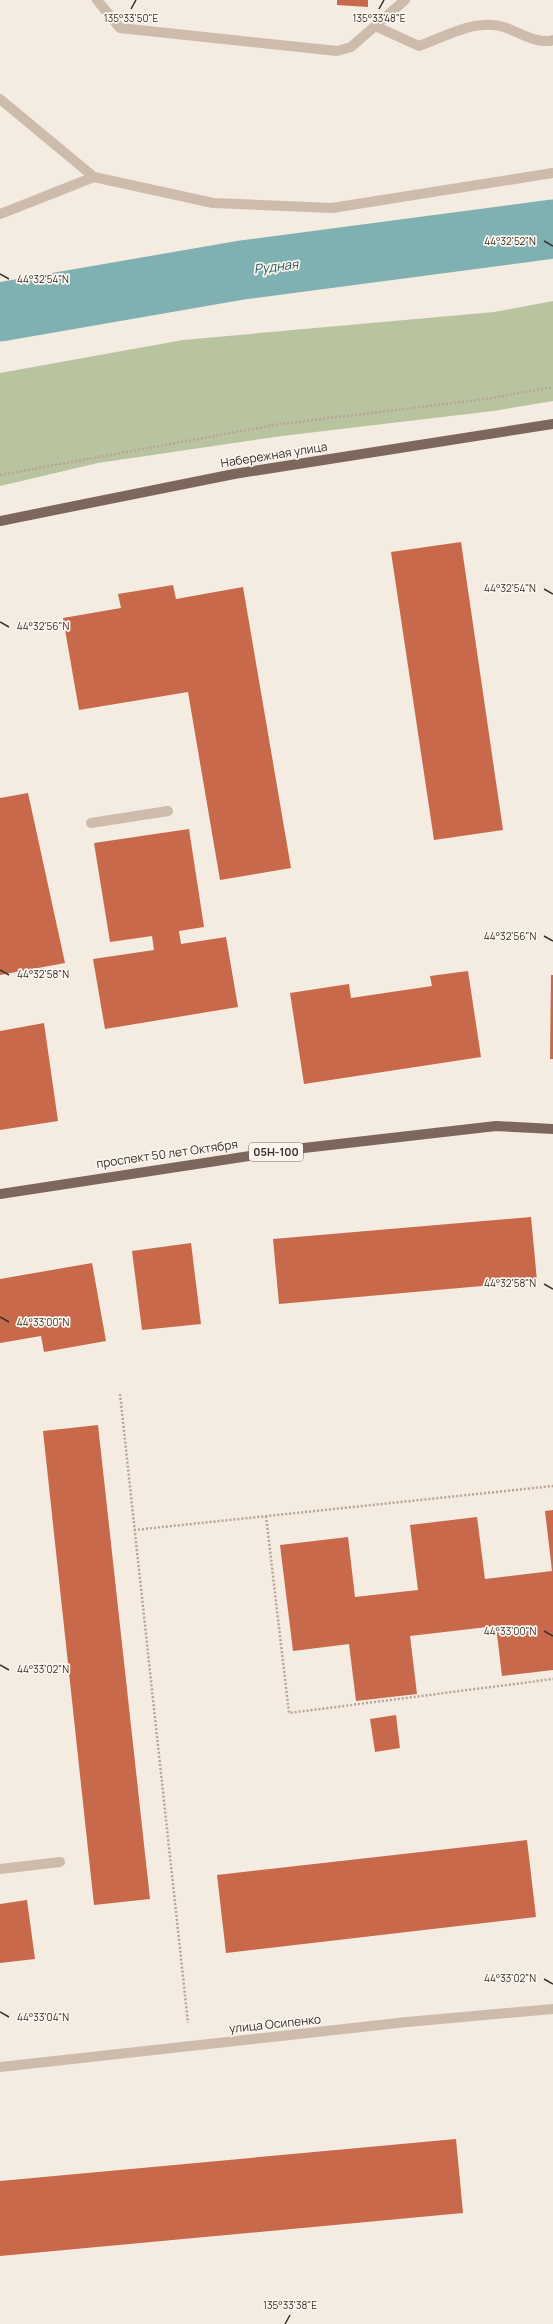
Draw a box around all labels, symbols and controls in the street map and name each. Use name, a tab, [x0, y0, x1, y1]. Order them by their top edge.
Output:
text: 135°33'50"E	[104, 11, 158, 25]
text: 135°33'48"E	[352, 11, 406, 25]
text: 44°32'52"N	[484, 234, 536, 248]
water label: Рудная	[253, 254, 301, 278]
text: 44°32'54"N	[17, 272, 69, 286]
street label: Набережная улица	[219, 438, 329, 471]
text: 44°32'54"N	[484, 581, 536, 595]
text: 44°32'56"N	[17, 619, 69, 633]
text: 44°32'56"N	[484, 929, 536, 943]
text: 44°32'58"N	[17, 967, 69, 981]
street label: проспект 50 лет Октября	[95, 1135, 239, 1172]
road number: 05Н-100	[249, 1143, 303, 1161]
text: 44°32'58"N	[484, 1276, 536, 1290]
text: 44°33'00"N	[17, 1315, 69, 1329]
text: 44°33'00"N	[484, 1624, 536, 1638]
text: 44°33'02"N	[17, 1662, 69, 1676]
text: 44°33'02"N	[484, 1971, 536, 1985]
text: 44°33'04"N	[17, 2010, 69, 2024]
street label: улица Осипенко	[228, 2010, 322, 2037]
text: 135°33'38"E	[263, 2298, 317, 2312]

